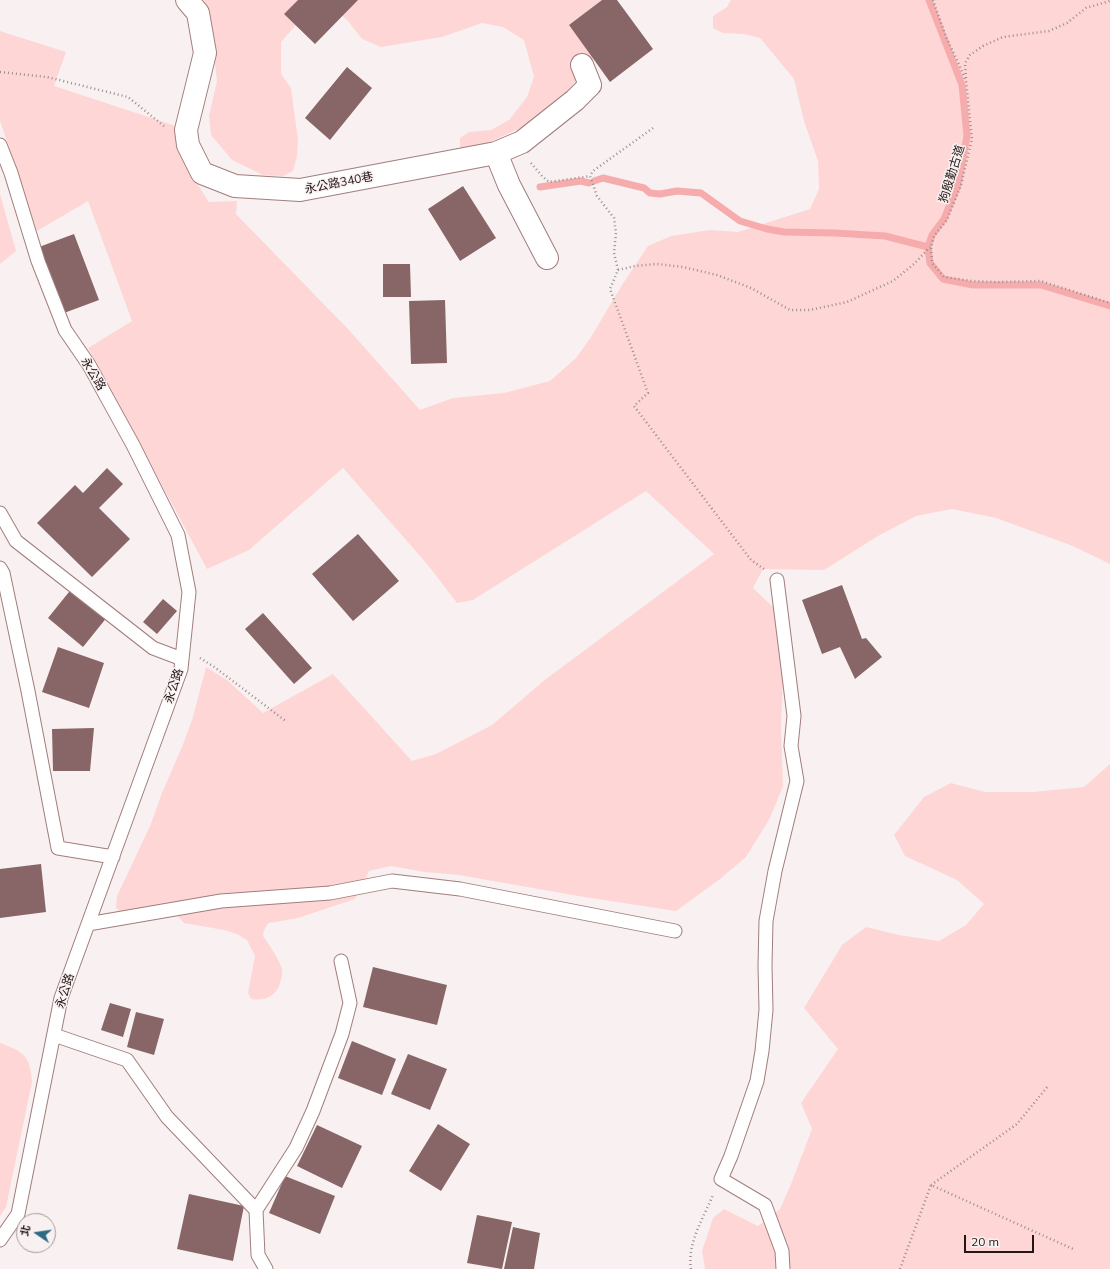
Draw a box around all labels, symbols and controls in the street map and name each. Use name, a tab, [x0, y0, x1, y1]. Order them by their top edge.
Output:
street label: 狗殷勤古道	[936, 143, 968, 205]
street label: 永公路340巷	[303, 169, 375, 197]
street label: 永公路	[78, 355, 108, 393]
street label: 永公路	[162, 667, 186, 705]
street label: 永公路	[53, 972, 77, 1010]
north arrow	[16, 1213, 56, 1253]
text: 北	[17, 1224, 33, 1237]
scale bar	[966, 1227, 1036, 1253]
text: 20 m	[971, 1234, 999, 1249]

